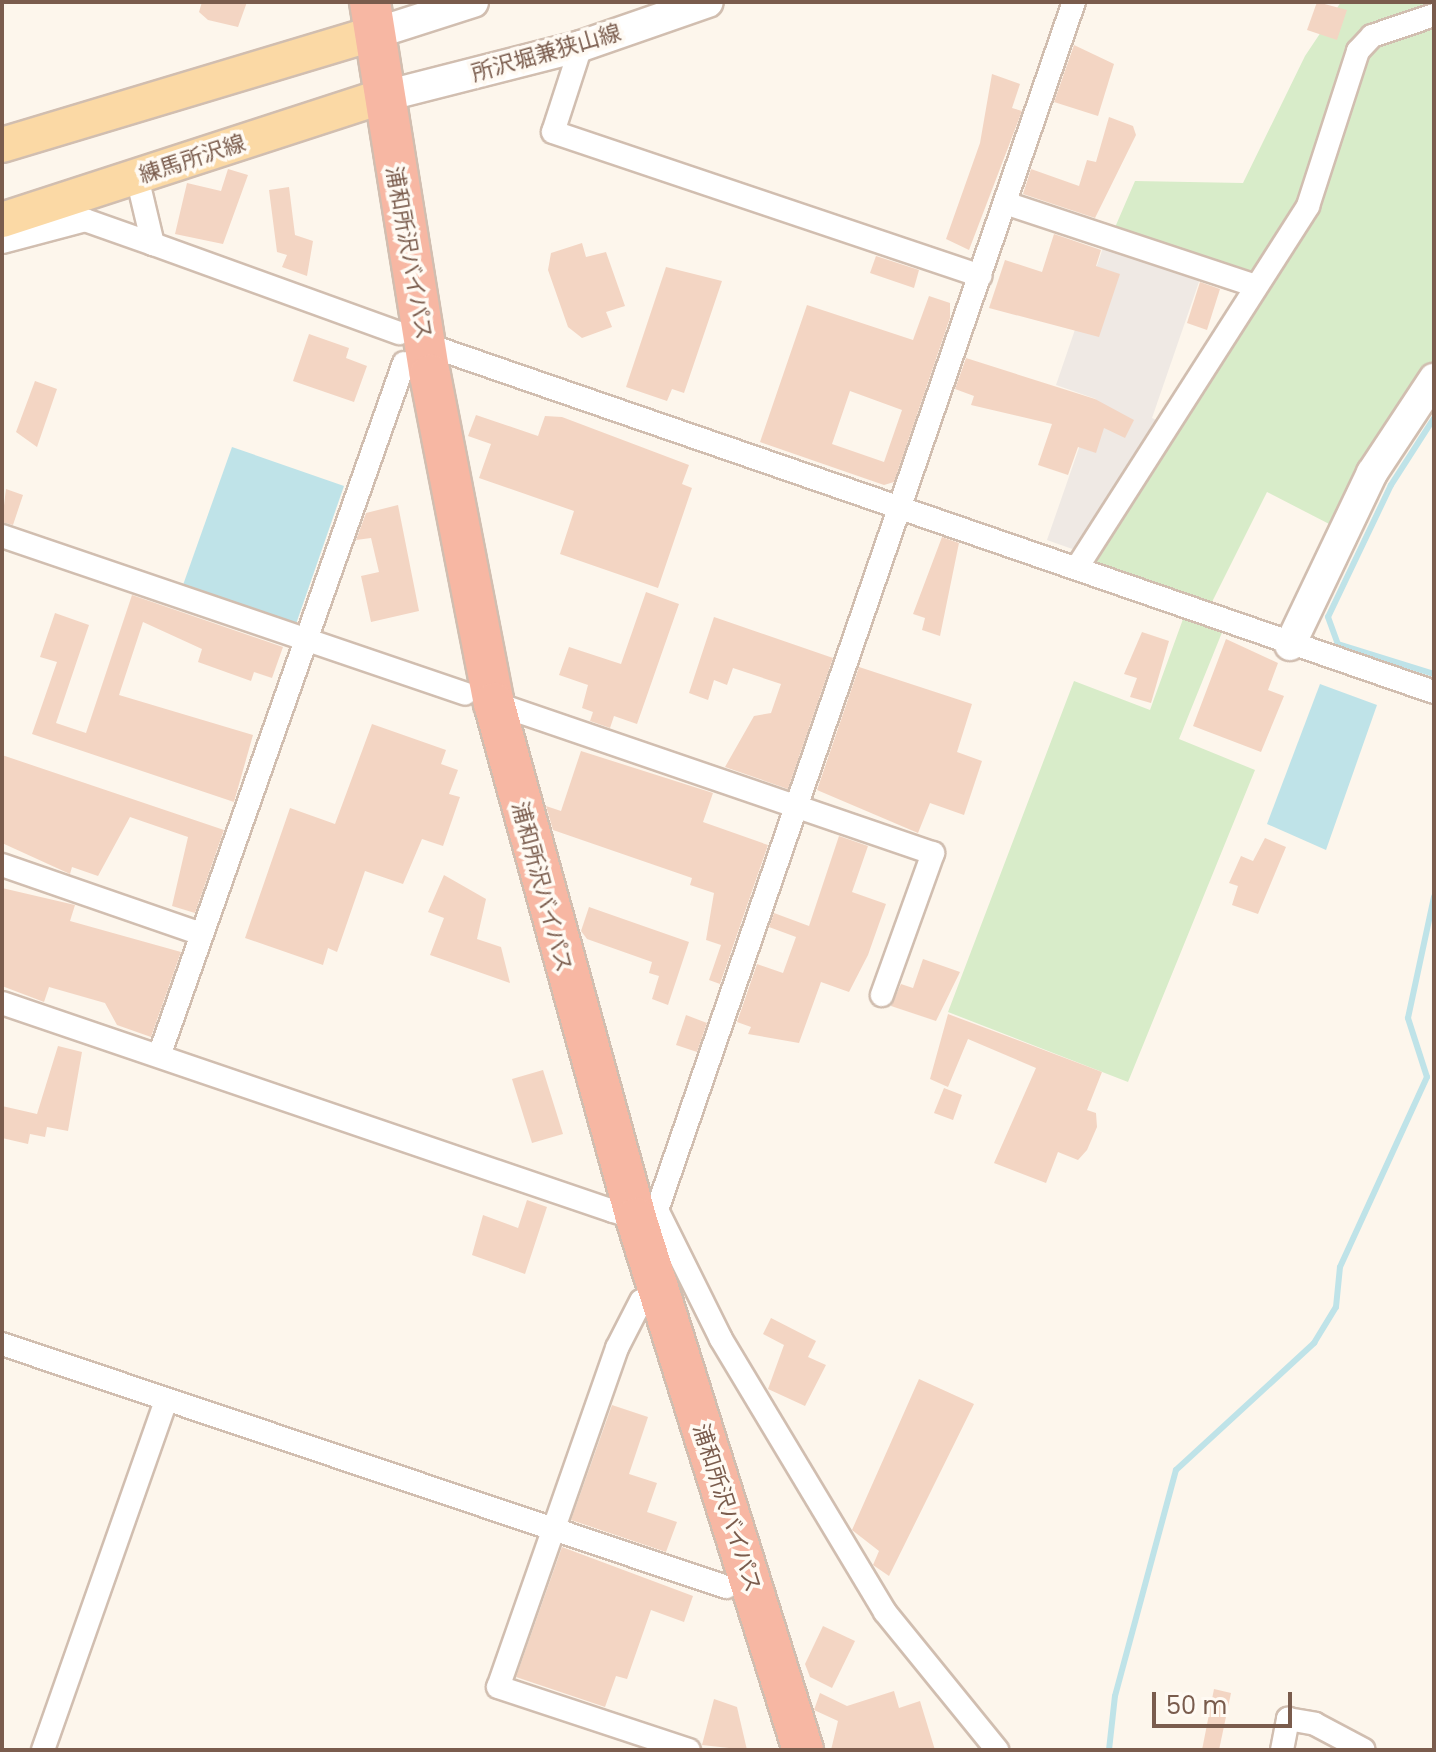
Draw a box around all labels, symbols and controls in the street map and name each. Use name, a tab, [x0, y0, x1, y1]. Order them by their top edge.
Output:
street label: 所沢堀兼狭山線	[468, 19, 624, 87]
street label: 練馬所沢線	[136, 129, 248, 189]
street label: 浦和所沢バイパス	[381, 164, 437, 342]
street label: 浦和所沢バイパス	[506, 799, 578, 975]
street label: 浦和所沢バイパス	[687, 1420, 767, 1596]
scale bar	[1156, 1676, 1296, 1726]
text: 50 m	[1166, 1689, 1227, 1722]

